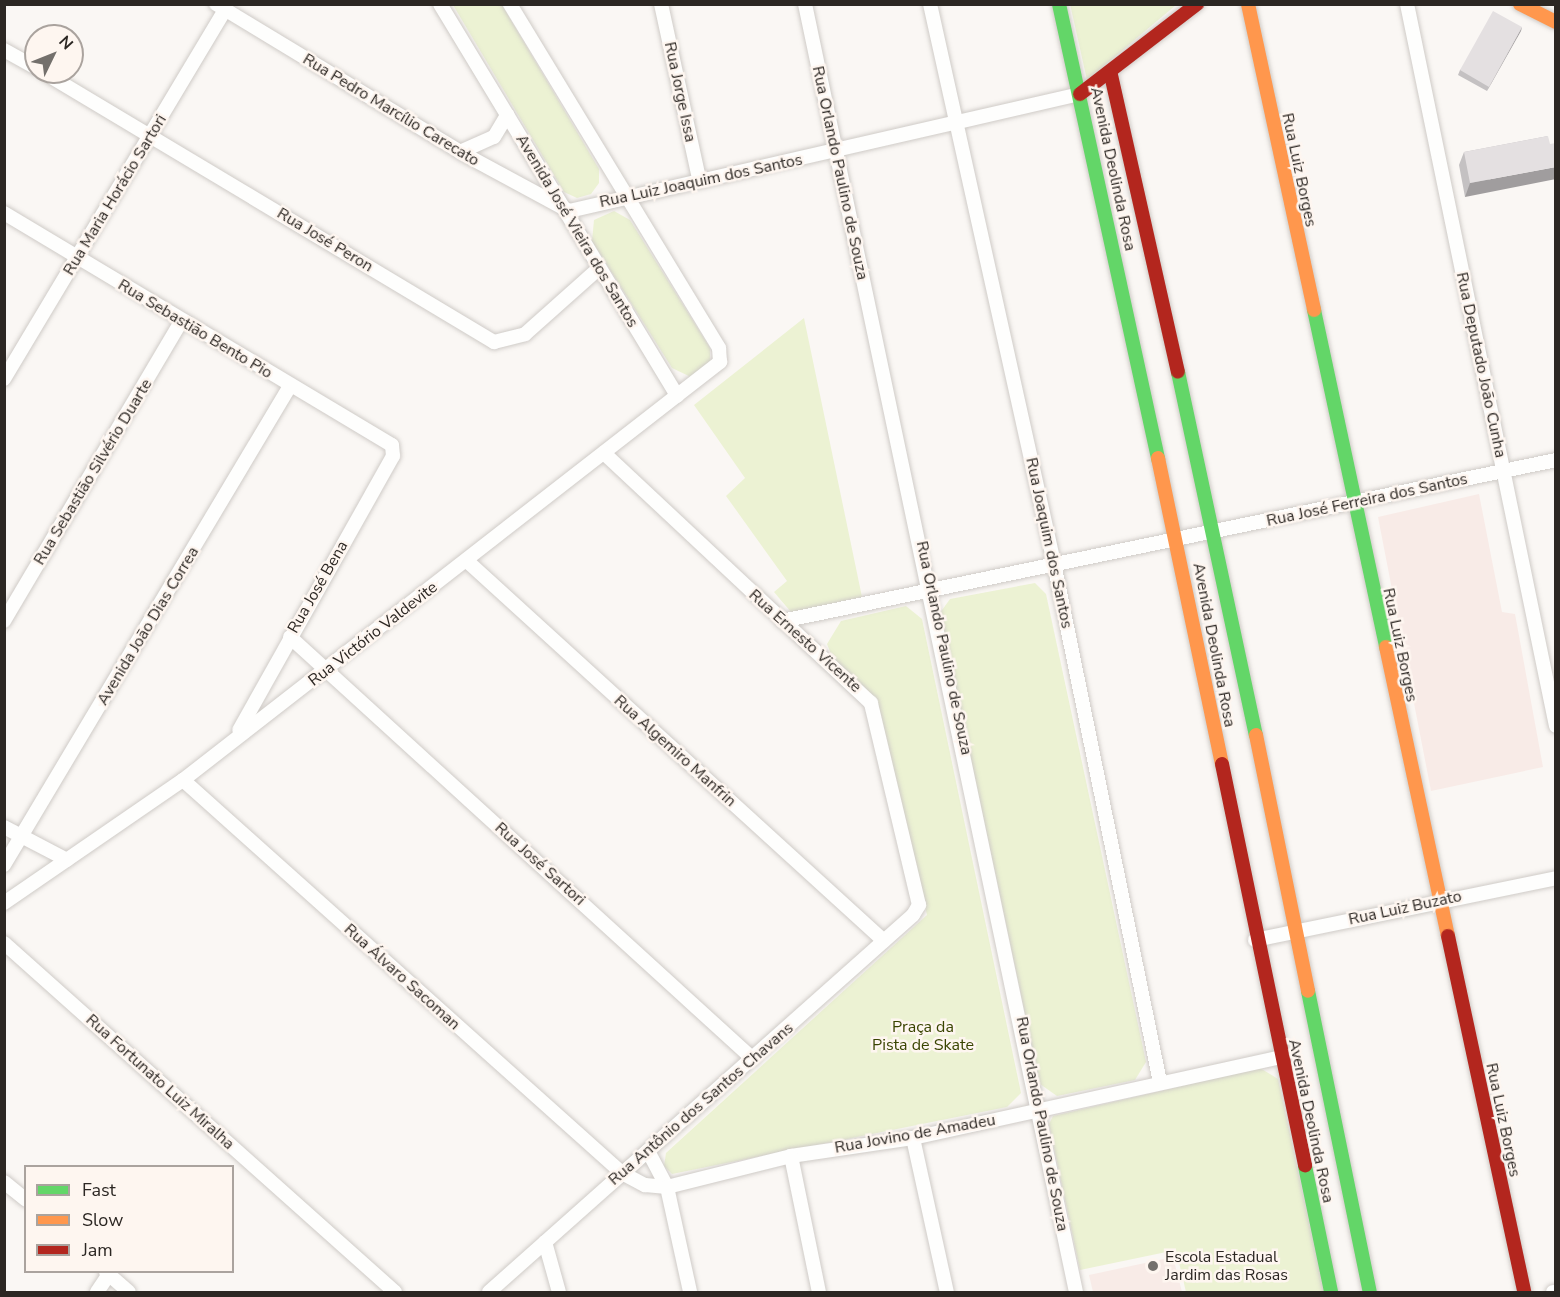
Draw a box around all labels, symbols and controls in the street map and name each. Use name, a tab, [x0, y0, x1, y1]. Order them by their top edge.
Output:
north arrow	[24, 24, 84, 84]
text: N	[54, 31, 78, 55]
street label: Rua Jorge Issa	[660, 40, 700, 144]
street label: Rua Pedro Marcílio Carecato	[299, 50, 483, 170]
street label: Rua Orlando Paulino de Souza	[808, 64, 872, 282]
street label: Avenida Deolinda Rosa	[1086, 85, 1140, 253]
street label: Rua Maria Horácio Sartori	[59, 111, 171, 279]
street label: Rua Luiz Borges	[1278, 111, 1320, 229]
street label: Avenida José Vieira dos Santos	[512, 131, 642, 331]
street label: Rua Luiz Joaquim dos Santos	[598, 150, 804, 212]
street label: Rua José Peron	[274, 204, 376, 276]
street label: Rua Deputado João Cunha	[1452, 270, 1510, 460]
street label: Rua Sebastião Bento Pio	[114, 275, 276, 383]
street label: Rua Sebastião Silvério Duarte	[30, 376, 156, 568]
street label: Rua Joaquim dos Santos	[1021, 456, 1077, 630]
street label: Rua José Ferreira dos Santos	[1265, 469, 1469, 531]
street label: Rua José Bena	[284, 537, 352, 637]
street label: Rua Orlando Paulino de Souza	[912, 539, 976, 757]
street label: Avenida João Dias Correa	[93, 543, 203, 709]
street label: Avenida Deolinda Rosa	[1189, 561, 1239, 729]
street label: Rua Victório Valdevite	[305, 578, 441, 690]
street label: Rua Ernesto Vicente	[745, 585, 865, 697]
street label: Rua Luiz Borges	[1379, 586, 1421, 704]
street label: Rua Algemiro Manfrin	[610, 691, 740, 811]
street label: Rua José Sartori	[491, 818, 589, 910]
street label: Rua Luiz Buzato	[1347, 887, 1463, 929]
street label: Rua Álvaro Sacoman	[340, 920, 464, 1034]
street label: Rua Fortunato Luiz Miralha	[82, 1010, 238, 1154]
street label: Rua Orlando Paulino de Souza	[1012, 1015, 1072, 1233]
park label: Praça da Pista de Skate	[872, 1017, 974, 1055]
street label: Rua Antônio dos Santos Chavans	[605, 1019, 797, 1189]
street label: Avenida Deolinda Rosa	[1284, 1037, 1338, 1205]
street label: Rua Luiz Borges	[1482, 1061, 1524, 1179]
street label: Rua Jovino de Amadeu	[833, 1110, 997, 1158]
legend	[24, 1165, 234, 1273]
text: Fast	[82, 1178, 116, 1202]
text: Slow	[82, 1208, 123, 1232]
text: Jam	[82, 1238, 113, 1262]
place label: Escola Estadual Jardim das Rosas	[1165, 1247, 1288, 1285]
marker: Escola Estadual Jardim das Rosas	[1146, 1259, 1160, 1273]

